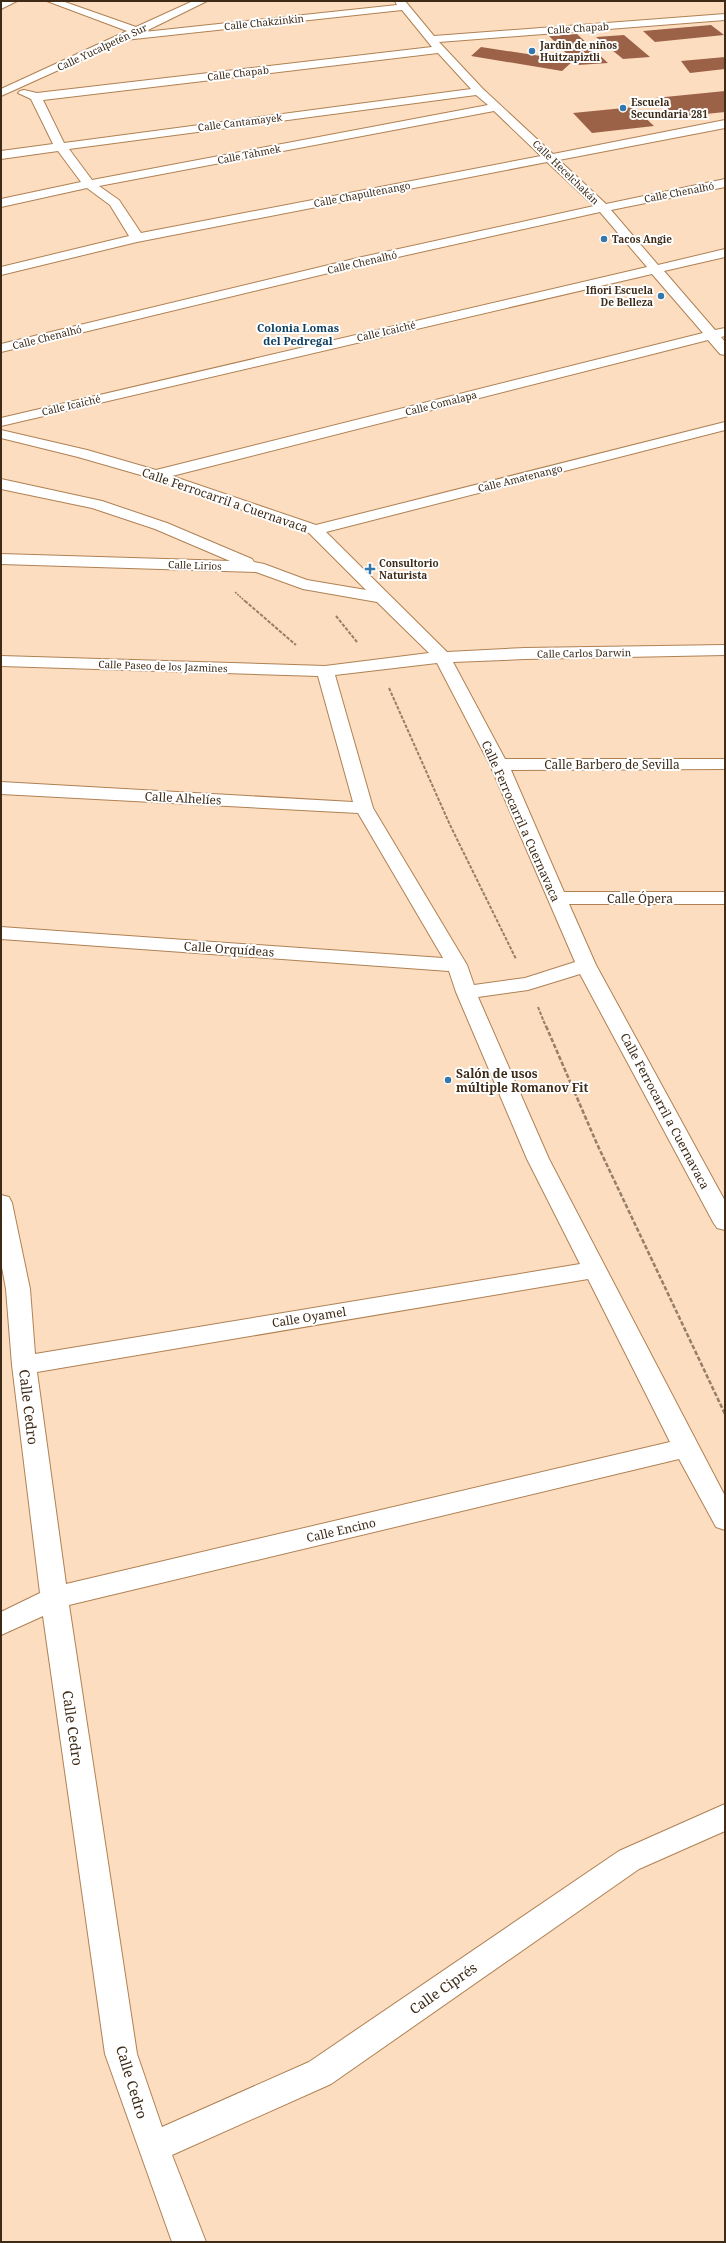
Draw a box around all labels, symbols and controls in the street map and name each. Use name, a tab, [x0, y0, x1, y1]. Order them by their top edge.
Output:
street label: Calle Chakzinkin	[223, 11, 305, 33]
street label: Calle Chapab	[547, 19, 609, 37]
street label: Calle Yucalpetén Sur	[55, 20, 150, 74]
place label: Jardin de niños Huitzapiztli	[539, 38, 617, 64]
marker: Jardin de niños Huitzapiztli	[527, 46, 537, 56]
street label: Calle Chapab	[206, 62, 270, 84]
place label: Escuela Secundaria 281	[631, 95, 708, 121]
marker: Escuela Secundaria 281	[618, 103, 628, 113]
street label: Calle Cantamayek	[197, 110, 283, 134]
street label: Calle Hecelchakán	[530, 137, 603, 208]
street label: Calle Tahmek	[216, 141, 282, 167]
street label: Calle Chapultenango	[312, 178, 412, 210]
street label: Calle Chenalhó	[643, 178, 715, 206]
place label: Tacos Angie	[612, 232, 672, 246]
marker: Tacos Angie	[599, 234, 609, 244]
street label: Calle Chenalhó	[326, 247, 398, 277]
place label: Ifiori Escuela De Belleza	[586, 283, 653, 309]
marker: Ifiori Escuela De Belleza	[656, 291, 666, 301]
street label: Calle Icaiché	[355, 317, 417, 345]
district label: Colonia Lomas del Pedregal	[257, 320, 339, 348]
street label: Calle Chenalhó	[11, 322, 83, 352]
street label: Calle Comalapa	[404, 387, 479, 419]
street label: Calle Icaiché	[40, 391, 102, 419]
street label: Calle Amatenango	[476, 461, 564, 495]
street label: Calle Ferrocarril a Cuernavaca	[140, 464, 311, 537]
place label: Consultorio Naturista	[379, 556, 439, 582]
street label: Calle Lirios	[168, 557, 222, 573]
marker: Consultorio Naturista	[364, 563, 376, 575]
street label: Calle Carlos Darwin	[537, 645, 632, 661]
street label: Calle Paseo de los Jazmines	[98, 657, 228, 675]
street label: Calle Ferrocarril a Cuernavaca	[478, 738, 564, 905]
street label: Calle Barbero de Sevilla	[544, 756, 680, 773]
street label: Calle Alhelíes	[144, 788, 222, 808]
street label: Calle Ópera	[607, 890, 673, 907]
street label: Calle Orquídeas	[183, 937, 275, 961]
street label: Calle Ferrocarril a Cuernavaca	[616, 1030, 714, 1192]
place label: Salón de usos múltiple Romanov Fit	[456, 1065, 588, 1096]
marker: Salón de usos múltiple Romanov Fit	[443, 1075, 453, 1085]
street label: Calle Oyamel	[271, 1303, 348, 1331]
street label: Calle Cedro	[15, 1368, 43, 1446]
street label: Calle Encino	[305, 1514, 377, 1546]
street label: Calle Cedro	[58, 1689, 88, 1767]
street label: Calle Ciprés	[405, 1958, 481, 2018]
street label: Calle Cedro	[112, 2043, 152, 2121]

